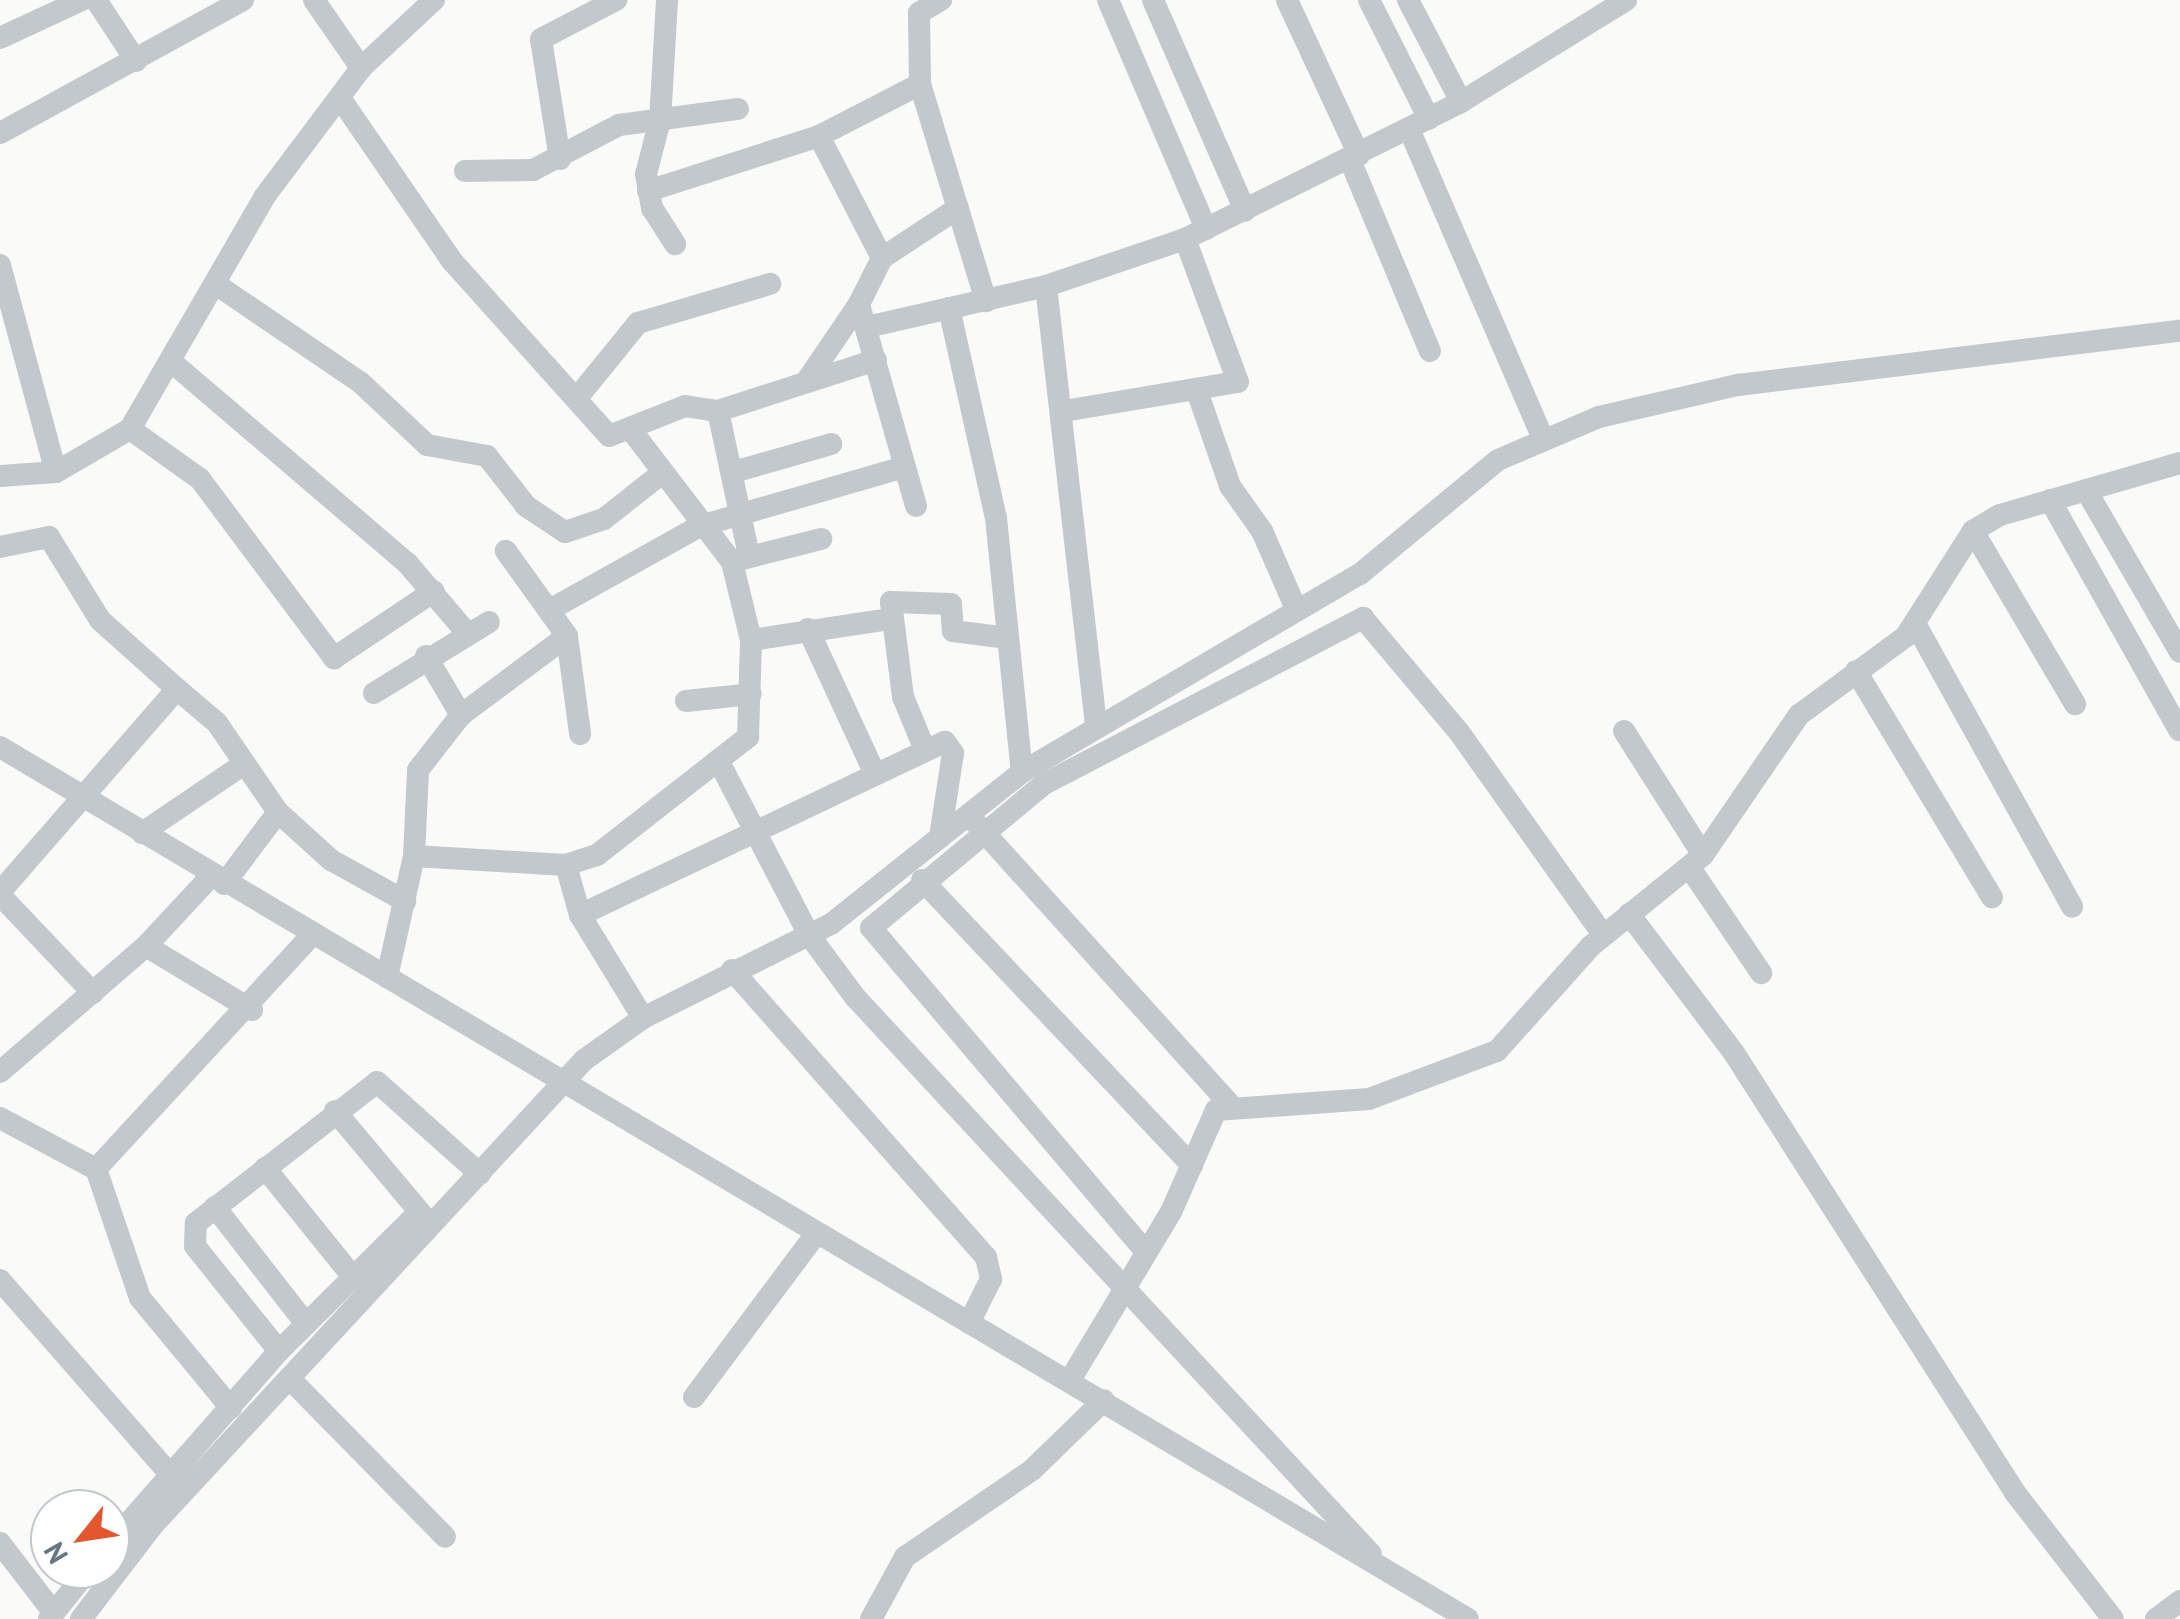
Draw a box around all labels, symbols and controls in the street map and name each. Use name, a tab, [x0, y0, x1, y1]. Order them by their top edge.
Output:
north arrow	[30, 1489, 130, 1589]
text: N	[35, 1536, 76, 1570]

